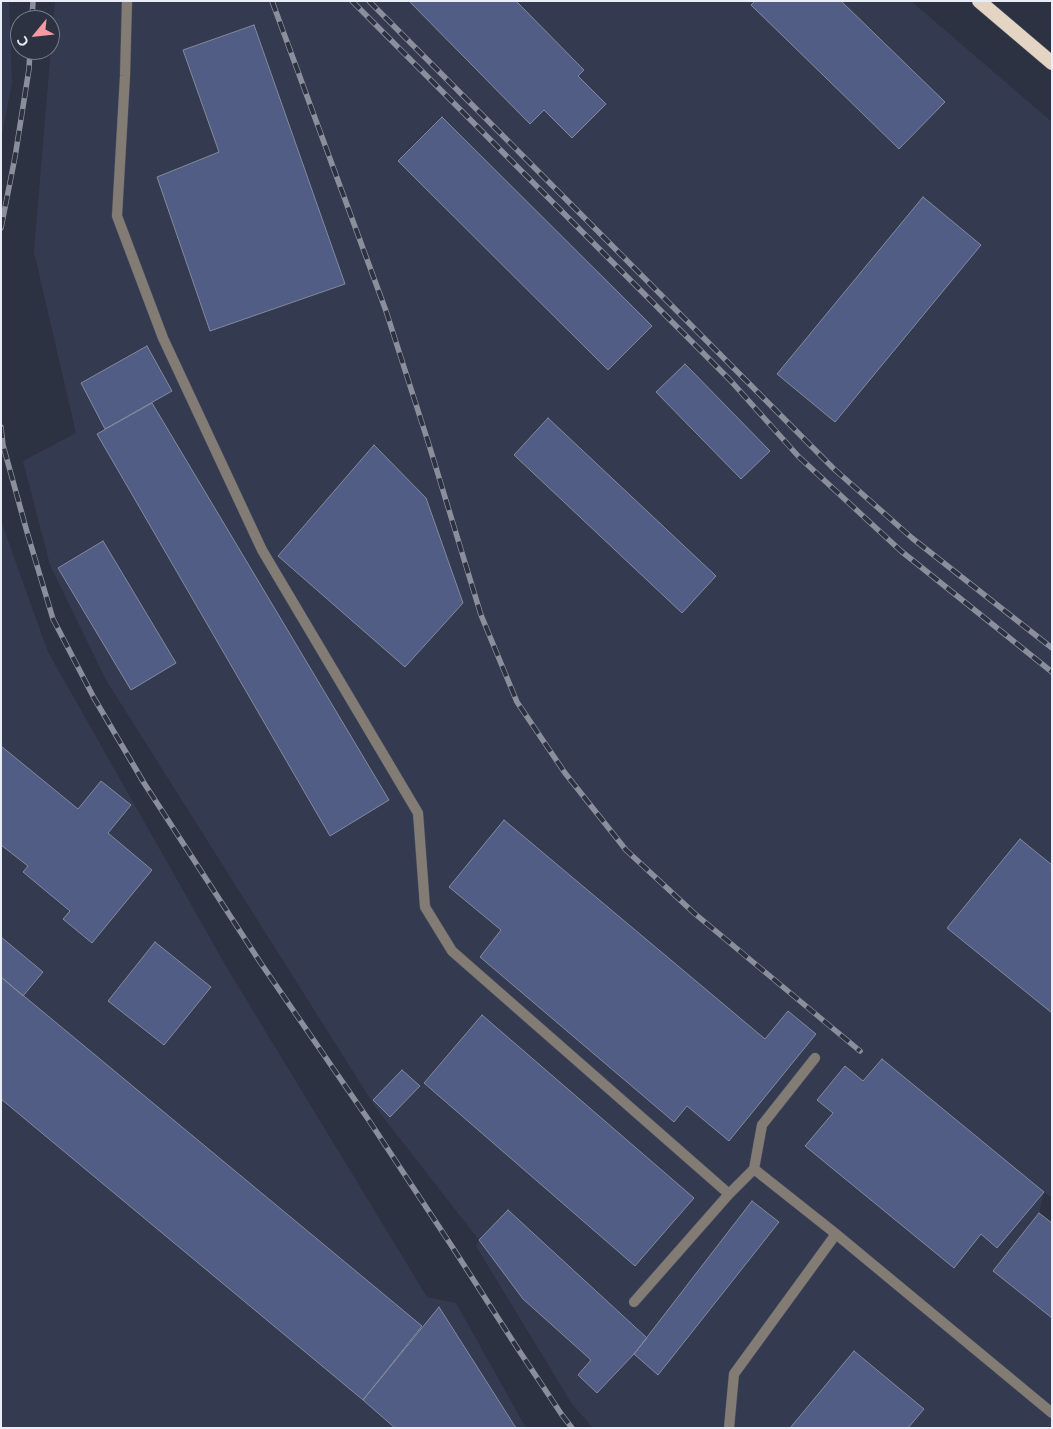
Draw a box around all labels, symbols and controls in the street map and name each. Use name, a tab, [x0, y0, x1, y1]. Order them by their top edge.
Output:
north arrow	[10, 10, 60, 60]
text: С	[13, 34, 32, 49]

